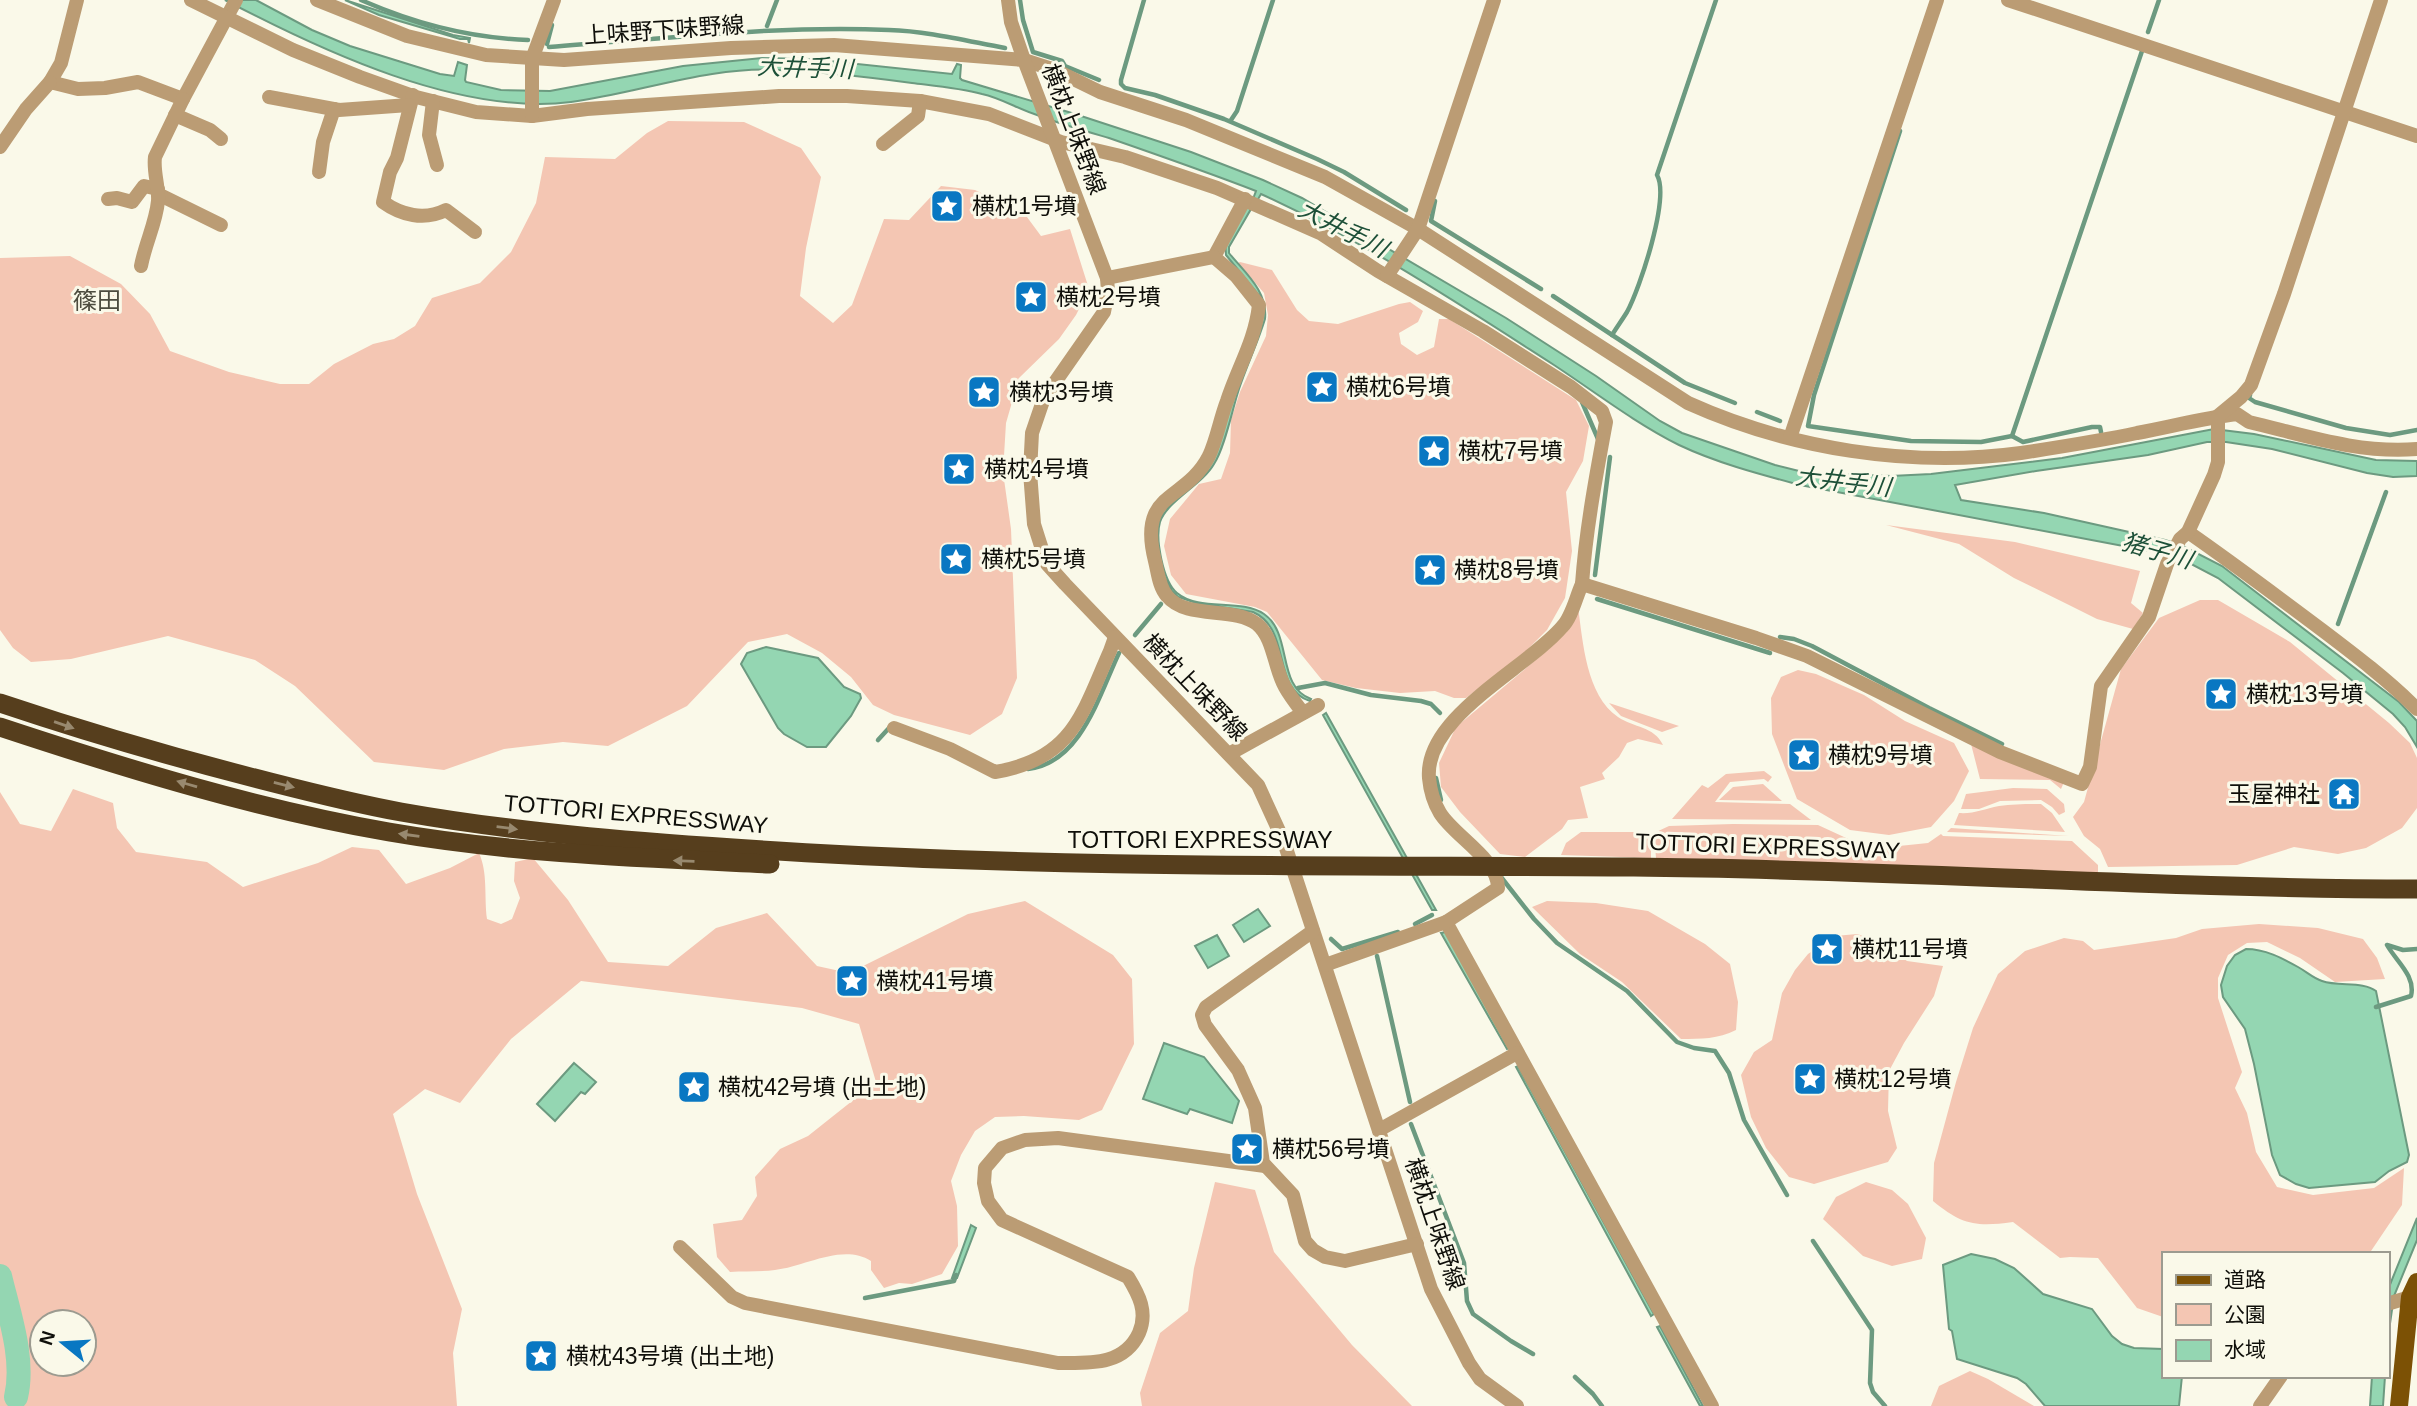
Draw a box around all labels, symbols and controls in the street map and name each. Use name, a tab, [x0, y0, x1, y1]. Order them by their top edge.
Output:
street label: 上味野下味野線	[583, 11, 745, 49]
water label: 大井手川	[757, 52, 856, 83]
street label: 横枕上味野線	[1037, 60, 1111, 198]
place icon: 横枕1号墳	[928, 187, 966, 225]
place label: 横枕1号墳	[972, 193, 1077, 219]
water label: 大井手川	[1294, 195, 1395, 264]
place icon: 横枕2号墳	[1012, 278, 1050, 316]
place label: 横枕2号墳	[1056, 284, 1161, 310]
district label: 篠田	[73, 287, 121, 314]
place icon: 横枕6号墳	[1303, 368, 1341, 406]
place icon: 横枕3号墳	[965, 373, 1003, 411]
place label: 横枕6号墳	[1346, 374, 1451, 400]
place label: 横枕3号墳	[1009, 379, 1114, 405]
place icon: 横枕7号墳	[1415, 432, 1453, 470]
place label: 横枕7号墳	[1458, 438, 1563, 464]
place icon: 横枕4号墳	[940, 450, 978, 488]
place label: 横枕4号墳	[984, 456, 1089, 482]
water label: 大井手川	[1794, 462, 1895, 501]
water label: 猪子川	[2119, 528, 2198, 574]
place icon: 横枕5号墳	[937, 540, 975, 578]
place label: 横枕5号墳	[981, 546, 1086, 572]
place icon: 横枕8号墳	[1411, 551, 1449, 589]
place label: 横枕8号墳	[1454, 557, 1559, 583]
street label: 横枕上味野線	[1138, 628, 1252, 746]
place icon: 横枕13号墳	[2202, 675, 2240, 713]
place label: 横枕13号墳	[2246, 681, 2364, 707]
one-way arrow	[54, 720, 75, 731]
place icon: 横枕9号墳	[1785, 736, 1823, 774]
place label: 横枕9号墳	[1828, 742, 1933, 768]
temple icon: 玉屋神社	[2325, 775, 2363, 813]
one-way arrow	[176, 779, 197, 789]
one-way arrow	[273, 780, 295, 791]
place label: 玉屋神社	[2228, 781, 2320, 807]
street label: TOTTORI EXPRESSWAY	[503, 790, 769, 838]
one-way arrow	[496, 822, 518, 833]
street label: TOTTORI EXPRESSWAY	[1068, 827, 1332, 853]
street label: TOTTORI EXPRESSWAY	[1635, 828, 1901, 864]
one-way arrow	[398, 829, 420, 840]
one-way arrow	[673, 855, 695, 866]
place icon: 横枕11号墳	[1808, 930, 1846, 968]
place label: 横枕11号墳	[1852, 936, 1968, 962]
place icon: 横枕41号墳	[833, 962, 871, 1000]
place label: 横枕41号墳	[876, 968, 994, 994]
place icon: 横枕12号墳	[1791, 1060, 1829, 1098]
place label: 横枕12号墳	[1834, 1066, 1952, 1092]
place icon: 横枕42号墳 (出土地)	[675, 1068, 713, 1106]
place label: 横枕42号墳 (出土地)	[718, 1074, 926, 1100]
place icon: 横枕56号墳	[1228, 1130, 1266, 1168]
place label: 横枕56号墳	[1272, 1136, 1390, 1162]
street label: 横枕上味野線	[1400, 1155, 1470, 1293]
legend	[2162, 1252, 2389, 1378]
text: 道路	[2224, 1268, 2266, 1291]
text: 公園	[2224, 1303, 2266, 1326]
north arrow	[28, 1308, 98, 1378]
text: N	[35, 1328, 59, 1348]
place icon: 横枕43号墳 (出土地)	[522, 1337, 560, 1375]
text: 水域	[2224, 1338, 2266, 1361]
place label: 横枕43号墳 (出土地)	[566, 1343, 774, 1369]

